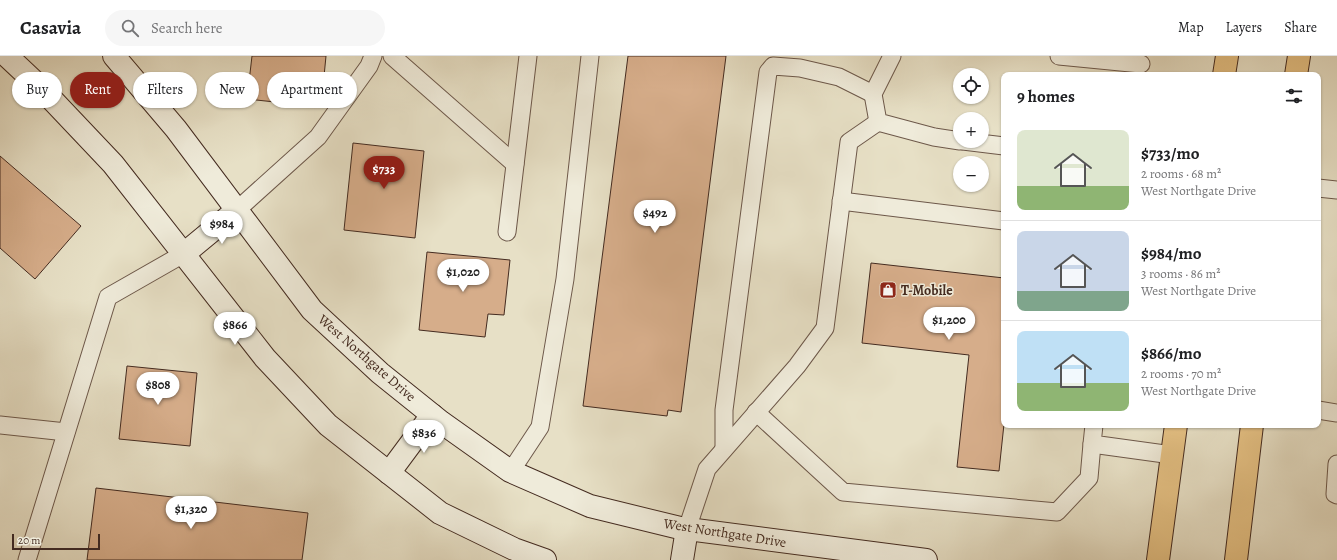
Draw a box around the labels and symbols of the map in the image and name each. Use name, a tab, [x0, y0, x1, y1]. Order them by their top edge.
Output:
pin: $733	[360, 156, 408, 190]
pin: $492	[631, 200, 679, 234]
pin: $984	[198, 211, 246, 245]
pin: $1,020	[430, 259, 496, 293]
shop icon: T-Mobile	[878, 280, 898, 300]
place label: T-Mobile	[901, 281, 953, 300]
pin: $1,200	[916, 307, 982, 341]
street label: West Northgate Drive	[313, 310, 420, 406]
pin: $866	[211, 312, 259, 346]
pin: $808	[134, 372, 182, 406]
pin: $836	[400, 420, 448, 454]
pin: $1,320	[158, 496, 224, 530]
street label: West Northgate Drive	[661, 514, 788, 552]
scale bar	[12, 532, 100, 551]

